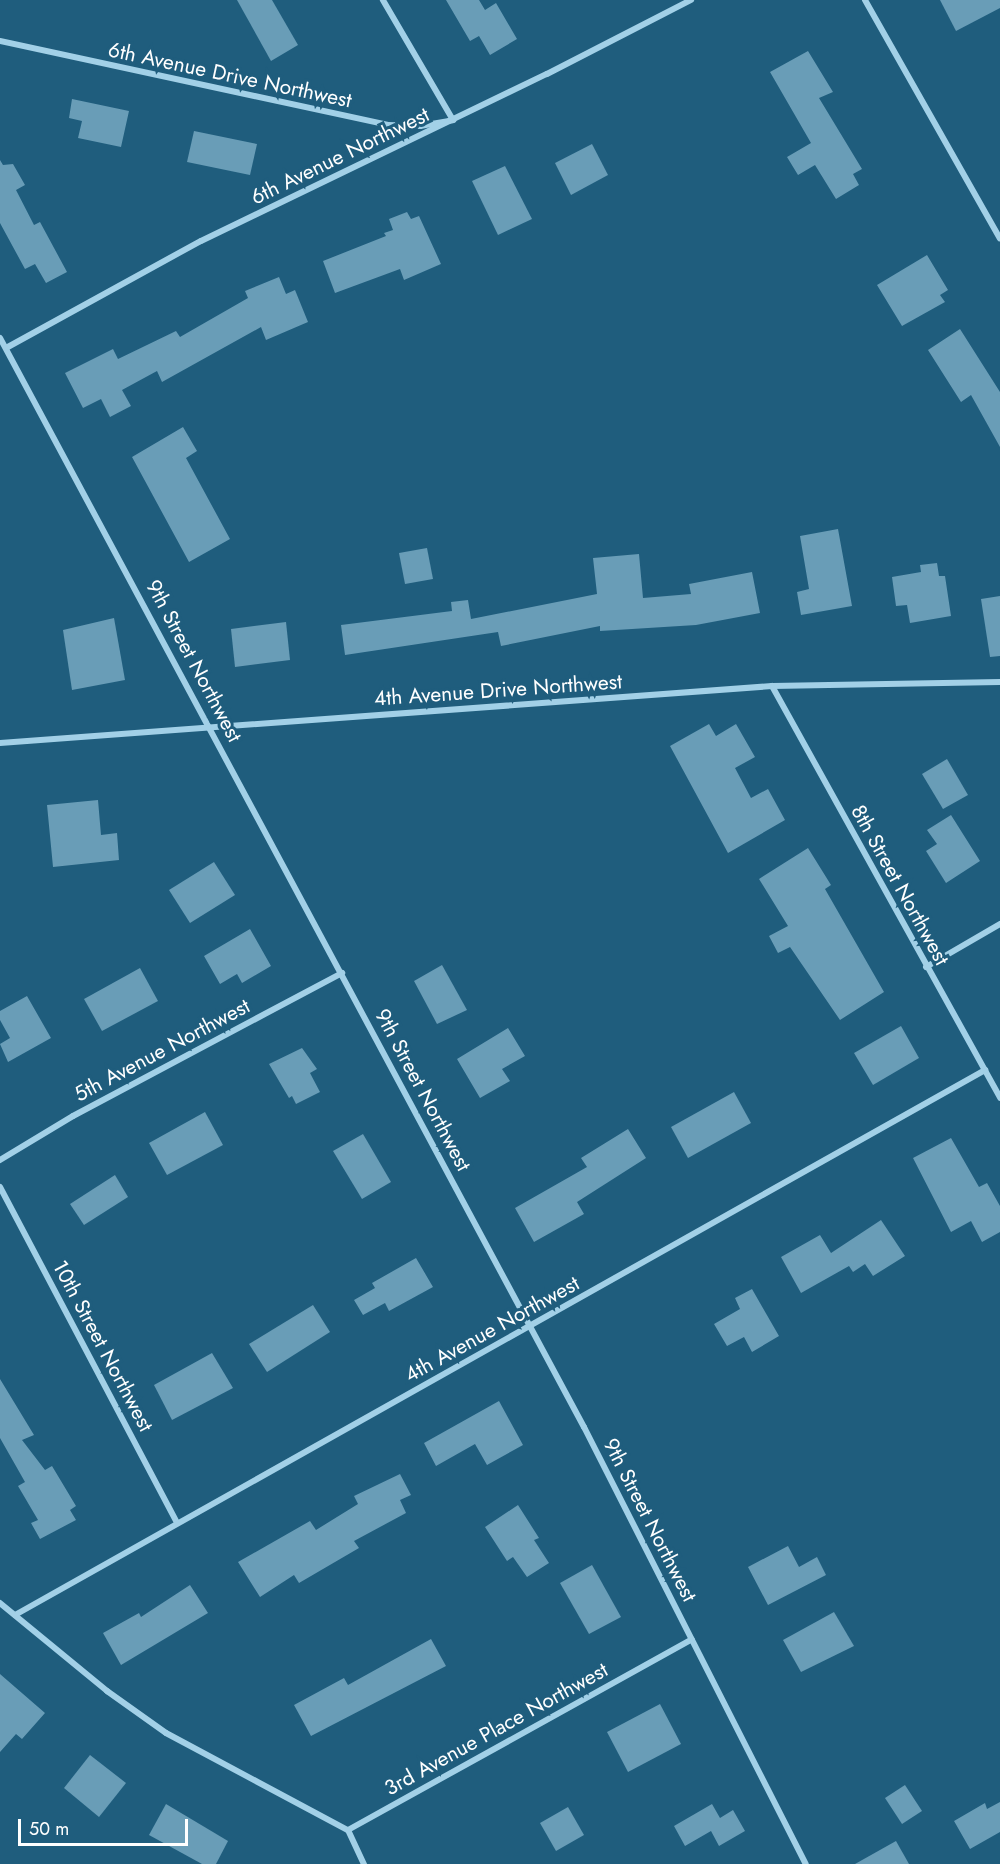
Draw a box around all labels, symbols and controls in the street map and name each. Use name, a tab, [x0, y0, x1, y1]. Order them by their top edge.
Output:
street label: 6th Avenue Drive Northwest	[106, 37, 354, 113]
street label: 6th Avenue Northwest	[247, 102, 433, 210]
street label: 9th Street Northwest	[141, 576, 247, 746]
street label: 4th Avenue Drive Northwest	[373, 669, 623, 711]
street label: 8th Street Northwest	[845, 800, 955, 970]
street label: 5th Avenue Northwest	[70, 993, 254, 1107]
street label: 9th Street Northwest	[370, 1005, 476, 1175]
street label: 10th Street Northwest	[47, 1256, 159, 1436]
street label: 4th Avenue Northwest	[400, 1271, 584, 1387]
street label: 9th Street Northwest	[598, 1434, 702, 1606]
street label: 3rd Avenue Place Northwest	[380, 1657, 612, 1801]
scale bar	[21, 1807, 190, 1845]
text: 50 m	[29, 1816, 69, 1842]

